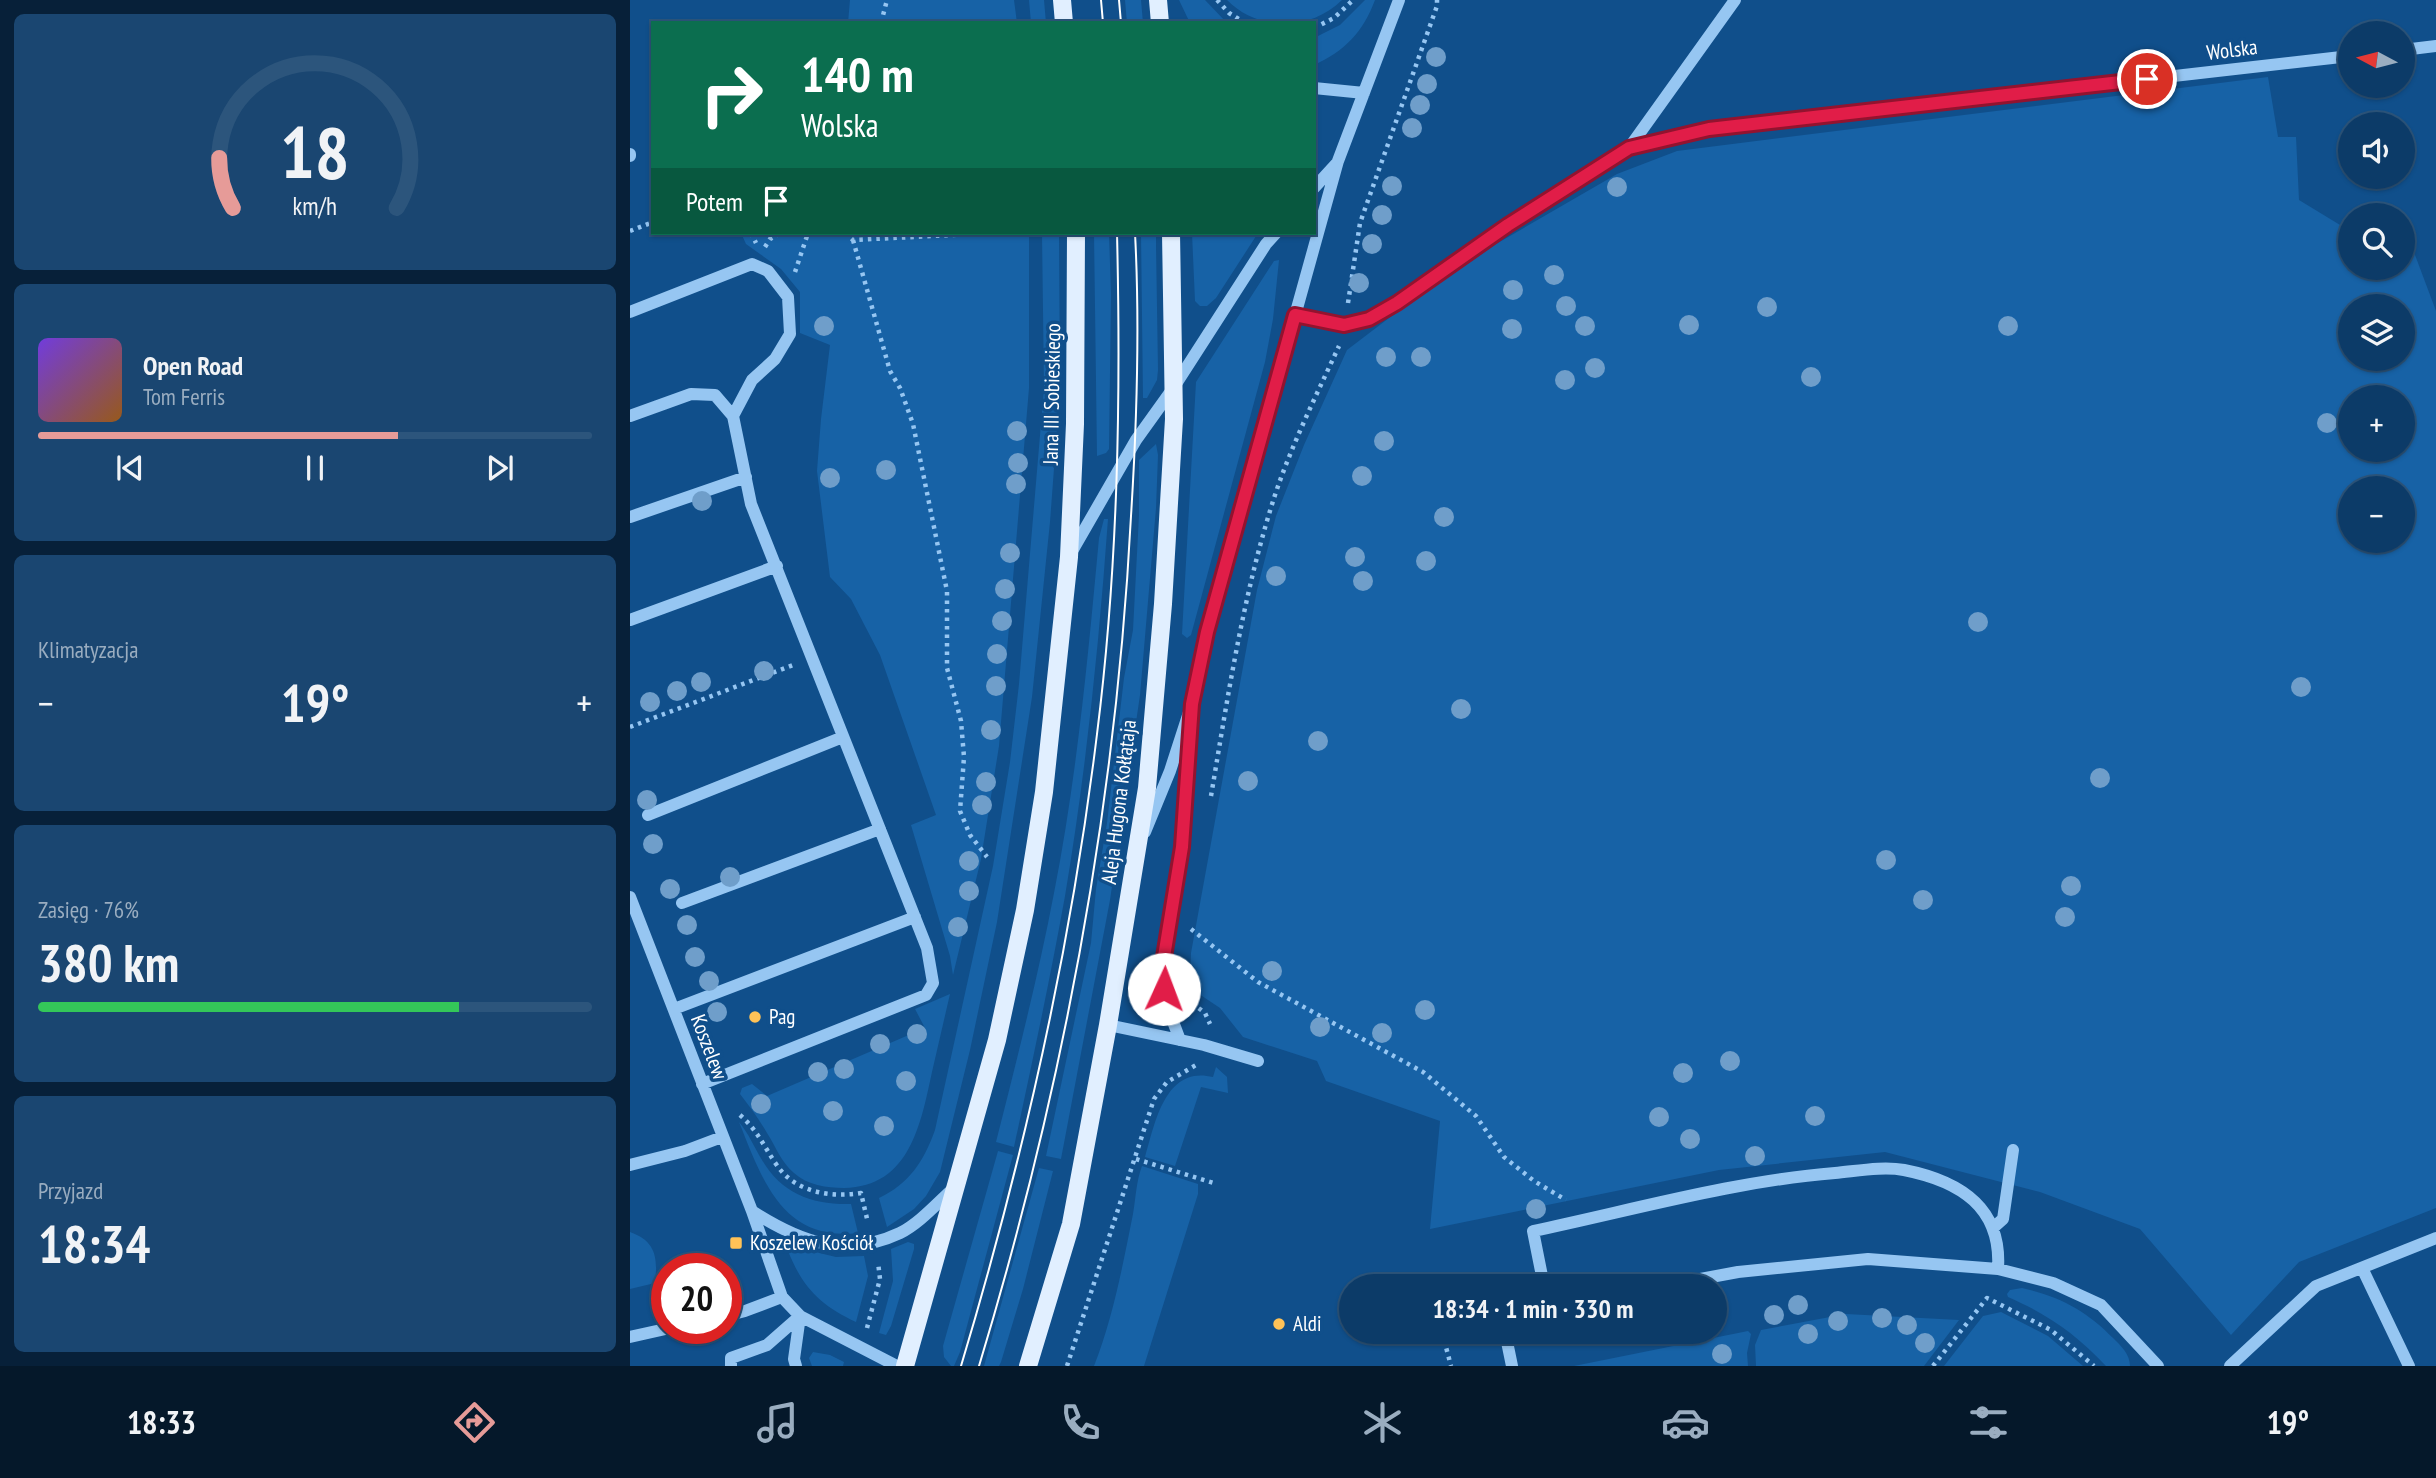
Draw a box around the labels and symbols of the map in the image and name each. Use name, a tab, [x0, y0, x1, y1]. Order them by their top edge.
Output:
north arrow	[2338, 21, 2415, 98]
street label: Wolska	[2205, 33, 2259, 66]
pin	[2117, 49, 2177, 109]
street label: Jana III Sobieskiego	[1037, 323, 1066, 466]
street label: Aleja Hugona Kołłątaja	[1095, 718, 1142, 886]
position arrow	[1127, 952, 1201, 1026]
place label: Pag	[769, 1003, 795, 1030]
marker: Pag	[747, 1009, 763, 1025]
street label: Koszelew	[685, 1010, 734, 1084]
place label: Koszelew Kościół	[750, 1229, 873, 1256]
marker: Koszelew Kościół	[728, 1235, 744, 1251]
speed limit sign: 20	[651, 1253, 742, 1344]
place label: Aldi	[1293, 1310, 1321, 1337]
marker: Aldi	[1271, 1316, 1287, 1332]

